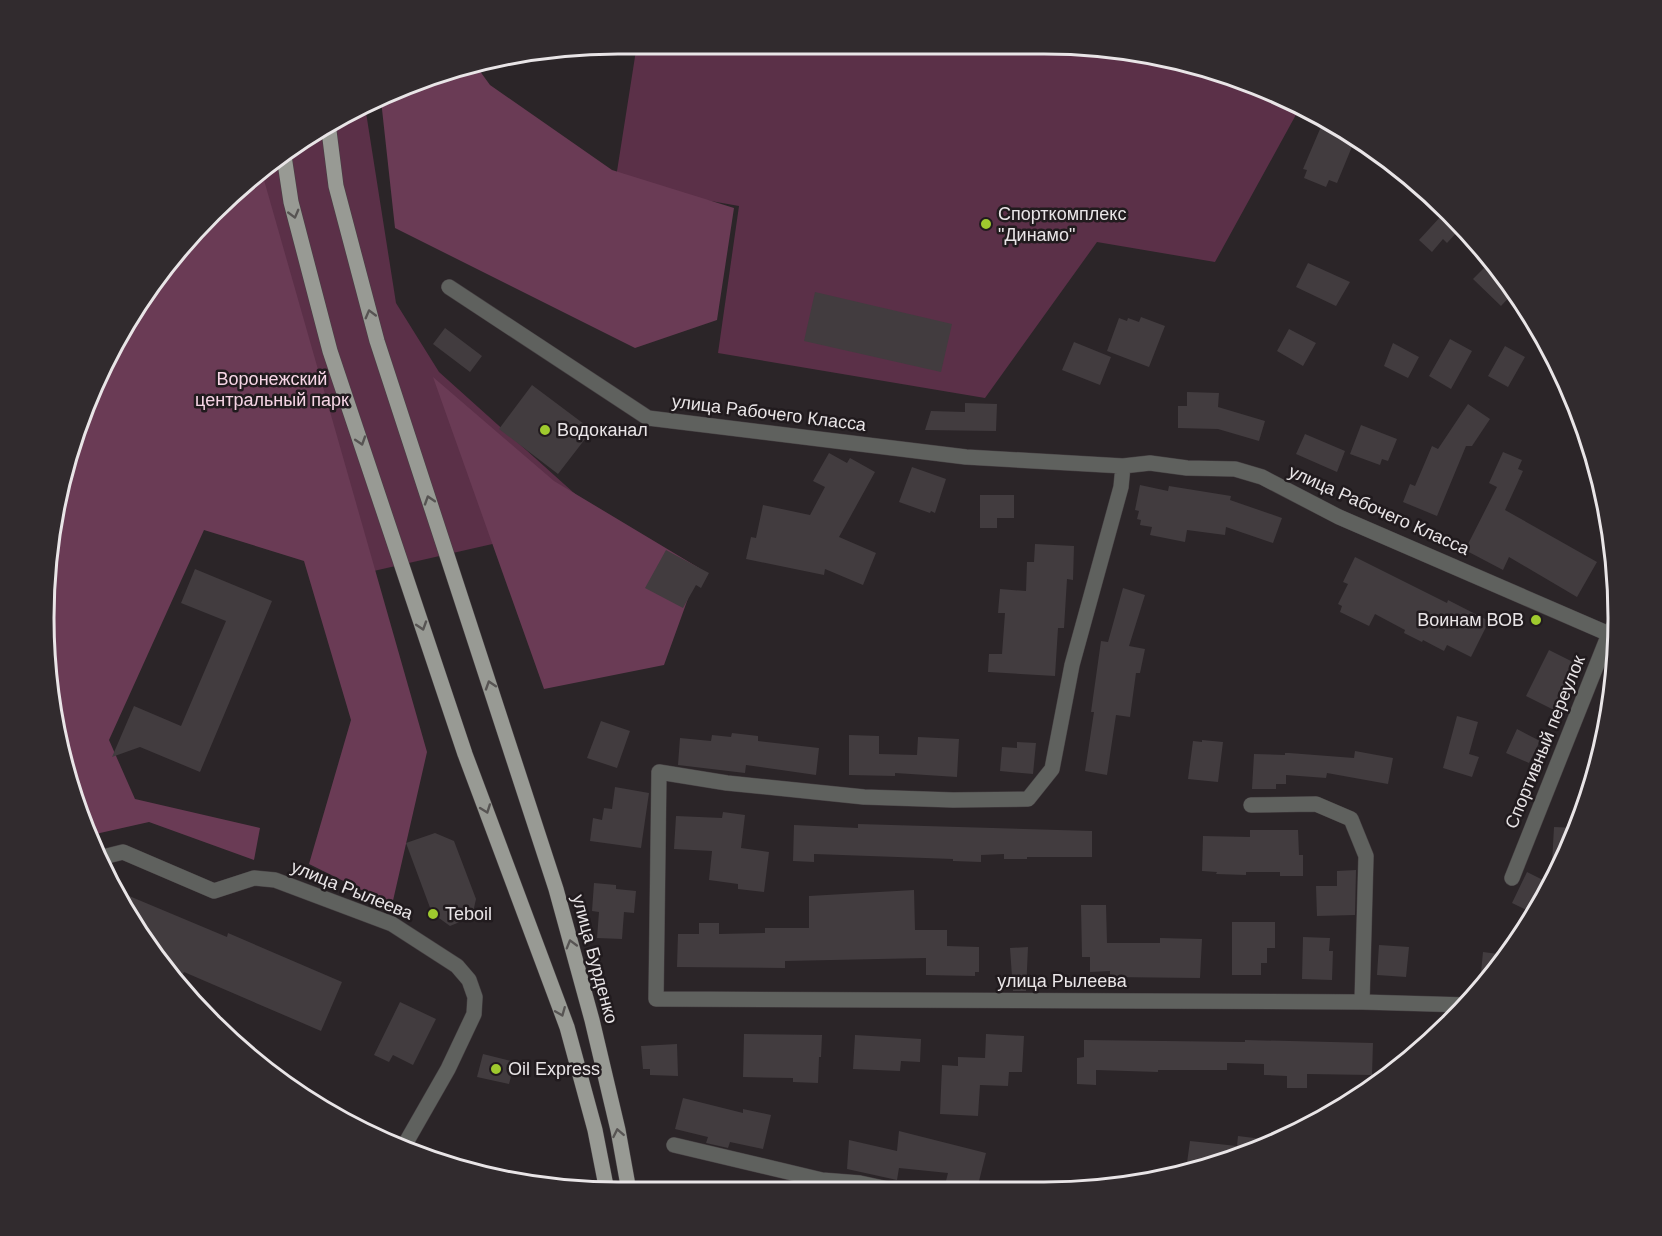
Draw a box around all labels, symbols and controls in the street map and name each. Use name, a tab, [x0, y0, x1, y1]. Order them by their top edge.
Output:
place label: Спорткомплекс "Динамо"	[998, 204, 1126, 245]
one-way arrow	[287, 209, 300, 219]
marker: Спорткомплекс "Динамо"	[979, 217, 993, 231]
one-way arrow	[364, 309, 377, 319]
park label: Воронежский центральный парк	[195, 369, 349, 410]
street label: улица Рабочего Класса	[671, 391, 868, 435]
place label: Водоканал	[557, 420, 648, 440]
marker: Водоканал	[538, 423, 552, 437]
one-way arrow	[353, 435, 366, 446]
street label: улица Рабочего Класса	[1286, 461, 1473, 559]
one-way arrow	[424, 495, 436, 506]
place label: Воинам ВОВ	[1417, 610, 1524, 630]
marker: Воинам ВОВ	[1529, 613, 1543, 627]
one-way arrow	[415, 620, 428, 631]
street label: Спортивный переулок	[1501, 652, 1589, 831]
one-way arrow	[484, 680, 497, 691]
one-way arrow	[479, 803, 491, 814]
street label: улица Рылеева	[288, 857, 417, 924]
street label: улица Бурденко	[568, 892, 622, 1026]
place label: Teboil	[445, 904, 492, 924]
marker: Teboil	[426, 907, 440, 921]
one-way arrow	[566, 939, 578, 950]
street label: улица Рылеева	[997, 971, 1128, 991]
one-way arrow	[554, 1005, 566, 1016]
place label: Oil Express	[508, 1059, 600, 1079]
marker: Oil Express	[489, 1062, 503, 1076]
one-way arrow	[612, 1129, 625, 1139]

